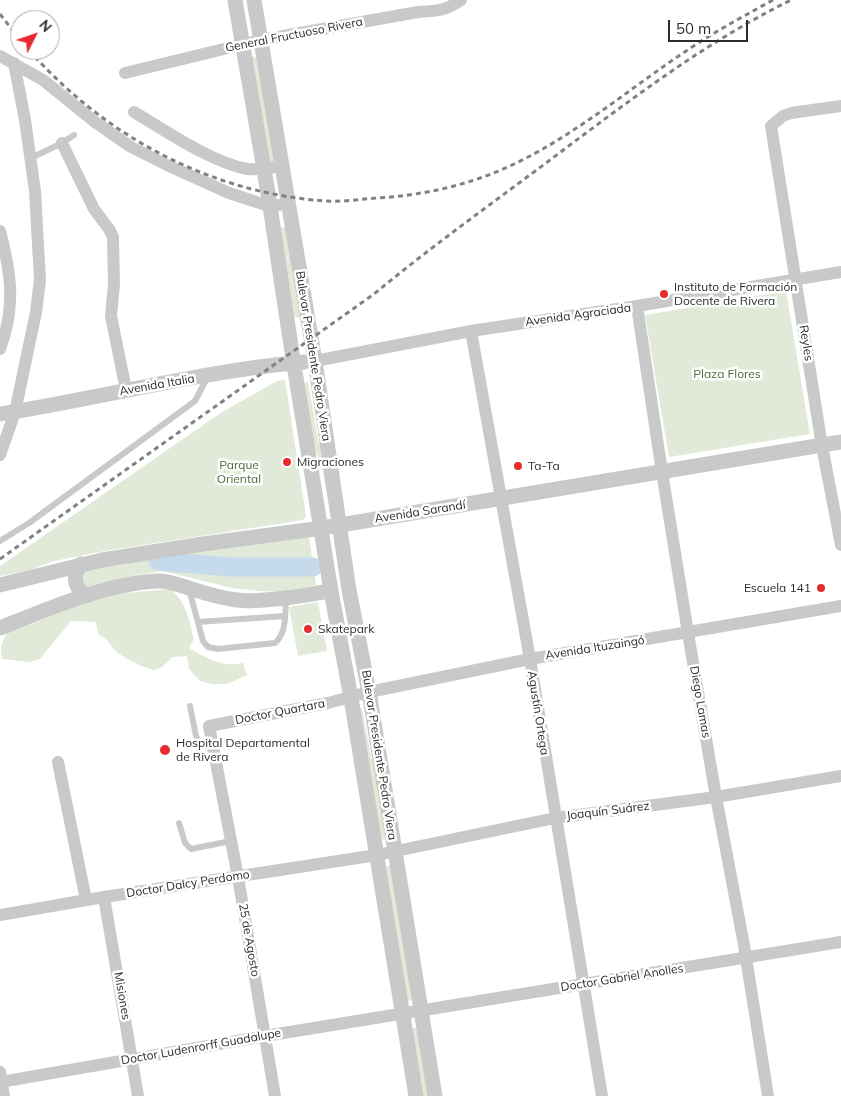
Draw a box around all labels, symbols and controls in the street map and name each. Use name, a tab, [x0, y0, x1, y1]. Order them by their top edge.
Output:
north arrow	[10, 10, 60, 60]
scale bar	[671, 10, 751, 42]
street label: General Fructuoso Rivera	[224, 15, 364, 55]
text: N	[35, 16, 56, 36]
text: 50 m	[676, 19, 711, 38]
street label: Bulevar Presidente Pedro Viera	[292, 270, 334, 442]
place label: Instituto de Formación Docente de Rivera	[674, 280, 797, 308]
marker: Instituto de Formación Docente de Rivera	[658, 288, 670, 300]
street label: Avenida Agraciada	[524, 300, 632, 330]
street label: Reyles	[796, 324, 816, 362]
park label: Plaza Flores	[693, 367, 761, 381]
street label: Avenida Italia	[118, 371, 196, 399]
place label: Migraciones	[297, 455, 364, 469]
marker: Migraciones	[281, 456, 293, 468]
park label: Parque Oriental	[217, 458, 261, 486]
place label: Ta-Ta	[528, 459, 560, 473]
marker: Ta-Ta	[512, 460, 524, 472]
street label: Avenida Sarandí	[373, 498, 467, 526]
place label: Escuela 141	[744, 581, 811, 595]
marker: Escuela 141	[815, 582, 827, 594]
place label: Skatepark	[318, 622, 374, 636]
marker: Skatepark	[302, 623, 314, 635]
street label: Avenida Ituzaingó	[544, 633, 646, 663]
street label: Diego Lamas	[687, 665, 713, 739]
street label: Bulevar Presidente Pedro Viera	[358, 669, 400, 841]
street label: Agustín Ortega	[524, 670, 552, 756]
street label: Doctor Quartara	[234, 696, 326, 728]
place label: Hospital Departamental de Rivera	[176, 736, 310, 764]
marker: Hospital Departamental de Rivera	[158, 743, 172, 757]
street label: Joaquín Suárez	[566, 799, 650, 823]
street label: Doctor Dalcy Perdomo	[125, 867, 251, 901]
street label: 25 de Agosto	[235, 902, 263, 978]
street label: Doctor Gabriel Anolles	[560, 961, 684, 995]
street label: Misiones	[111, 971, 133, 1021]
street label: Doctor Ludenrorff Guadalupe	[120, 1026, 282, 1068]

